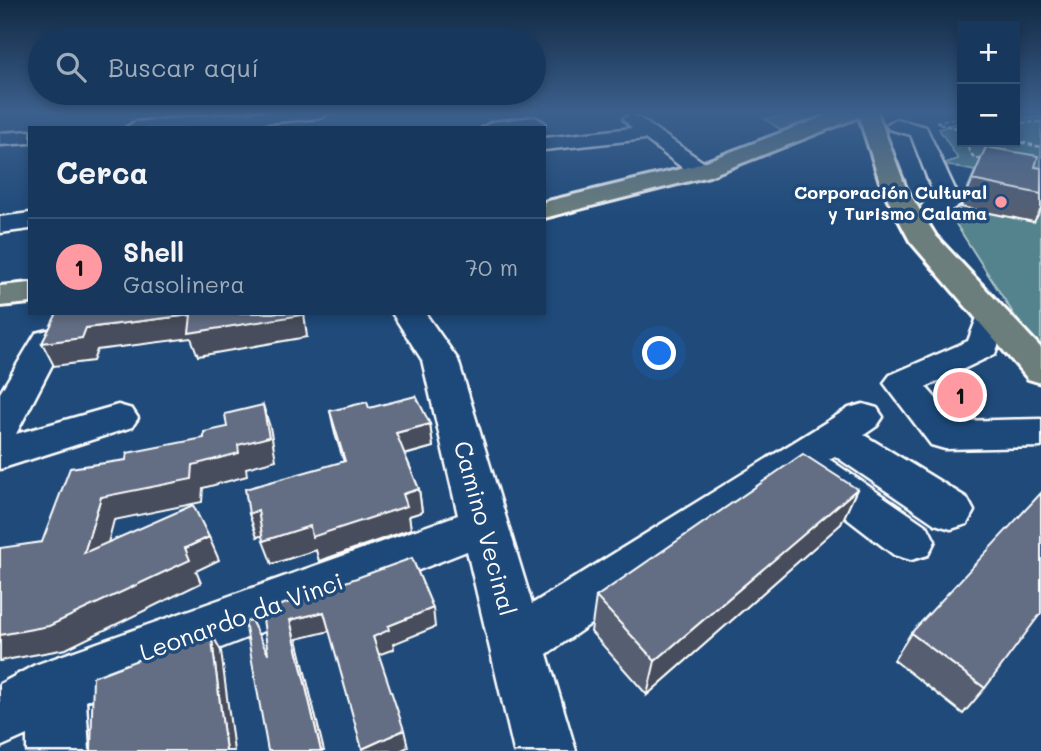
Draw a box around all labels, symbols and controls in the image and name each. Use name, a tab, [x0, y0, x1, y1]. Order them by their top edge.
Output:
map controls	[957, 21, 1020, 147]
button: +	[957, 21, 1020, 84]
search box	[28, 28, 546, 105]
icon: search	[52, 48, 90, 86]
text: Buscar aquí	[108, 50, 259, 84]
button: −	[957, 84, 1020, 147]
text: Cerca	[56, 152, 148, 192]
place label: Corporación Cultural y Turismo Calama	[794, 180, 987, 225]
marker: Corporación Cultural y Turismo Calama	[993, 194, 1009, 210]
text: Shell	[123, 235, 184, 269]
text: 1	[74, 252, 84, 282]
text: 70 m	[465, 252, 518, 282]
text: Gasolinera	[123, 269, 245, 299]
your location	[642, 336, 676, 370]
pin: 1	[937, 369, 983, 421]
street label: Camino Vecinal	[448, 437, 524, 619]
street label: Leonardo da Vinci	[135, 565, 347, 667]

